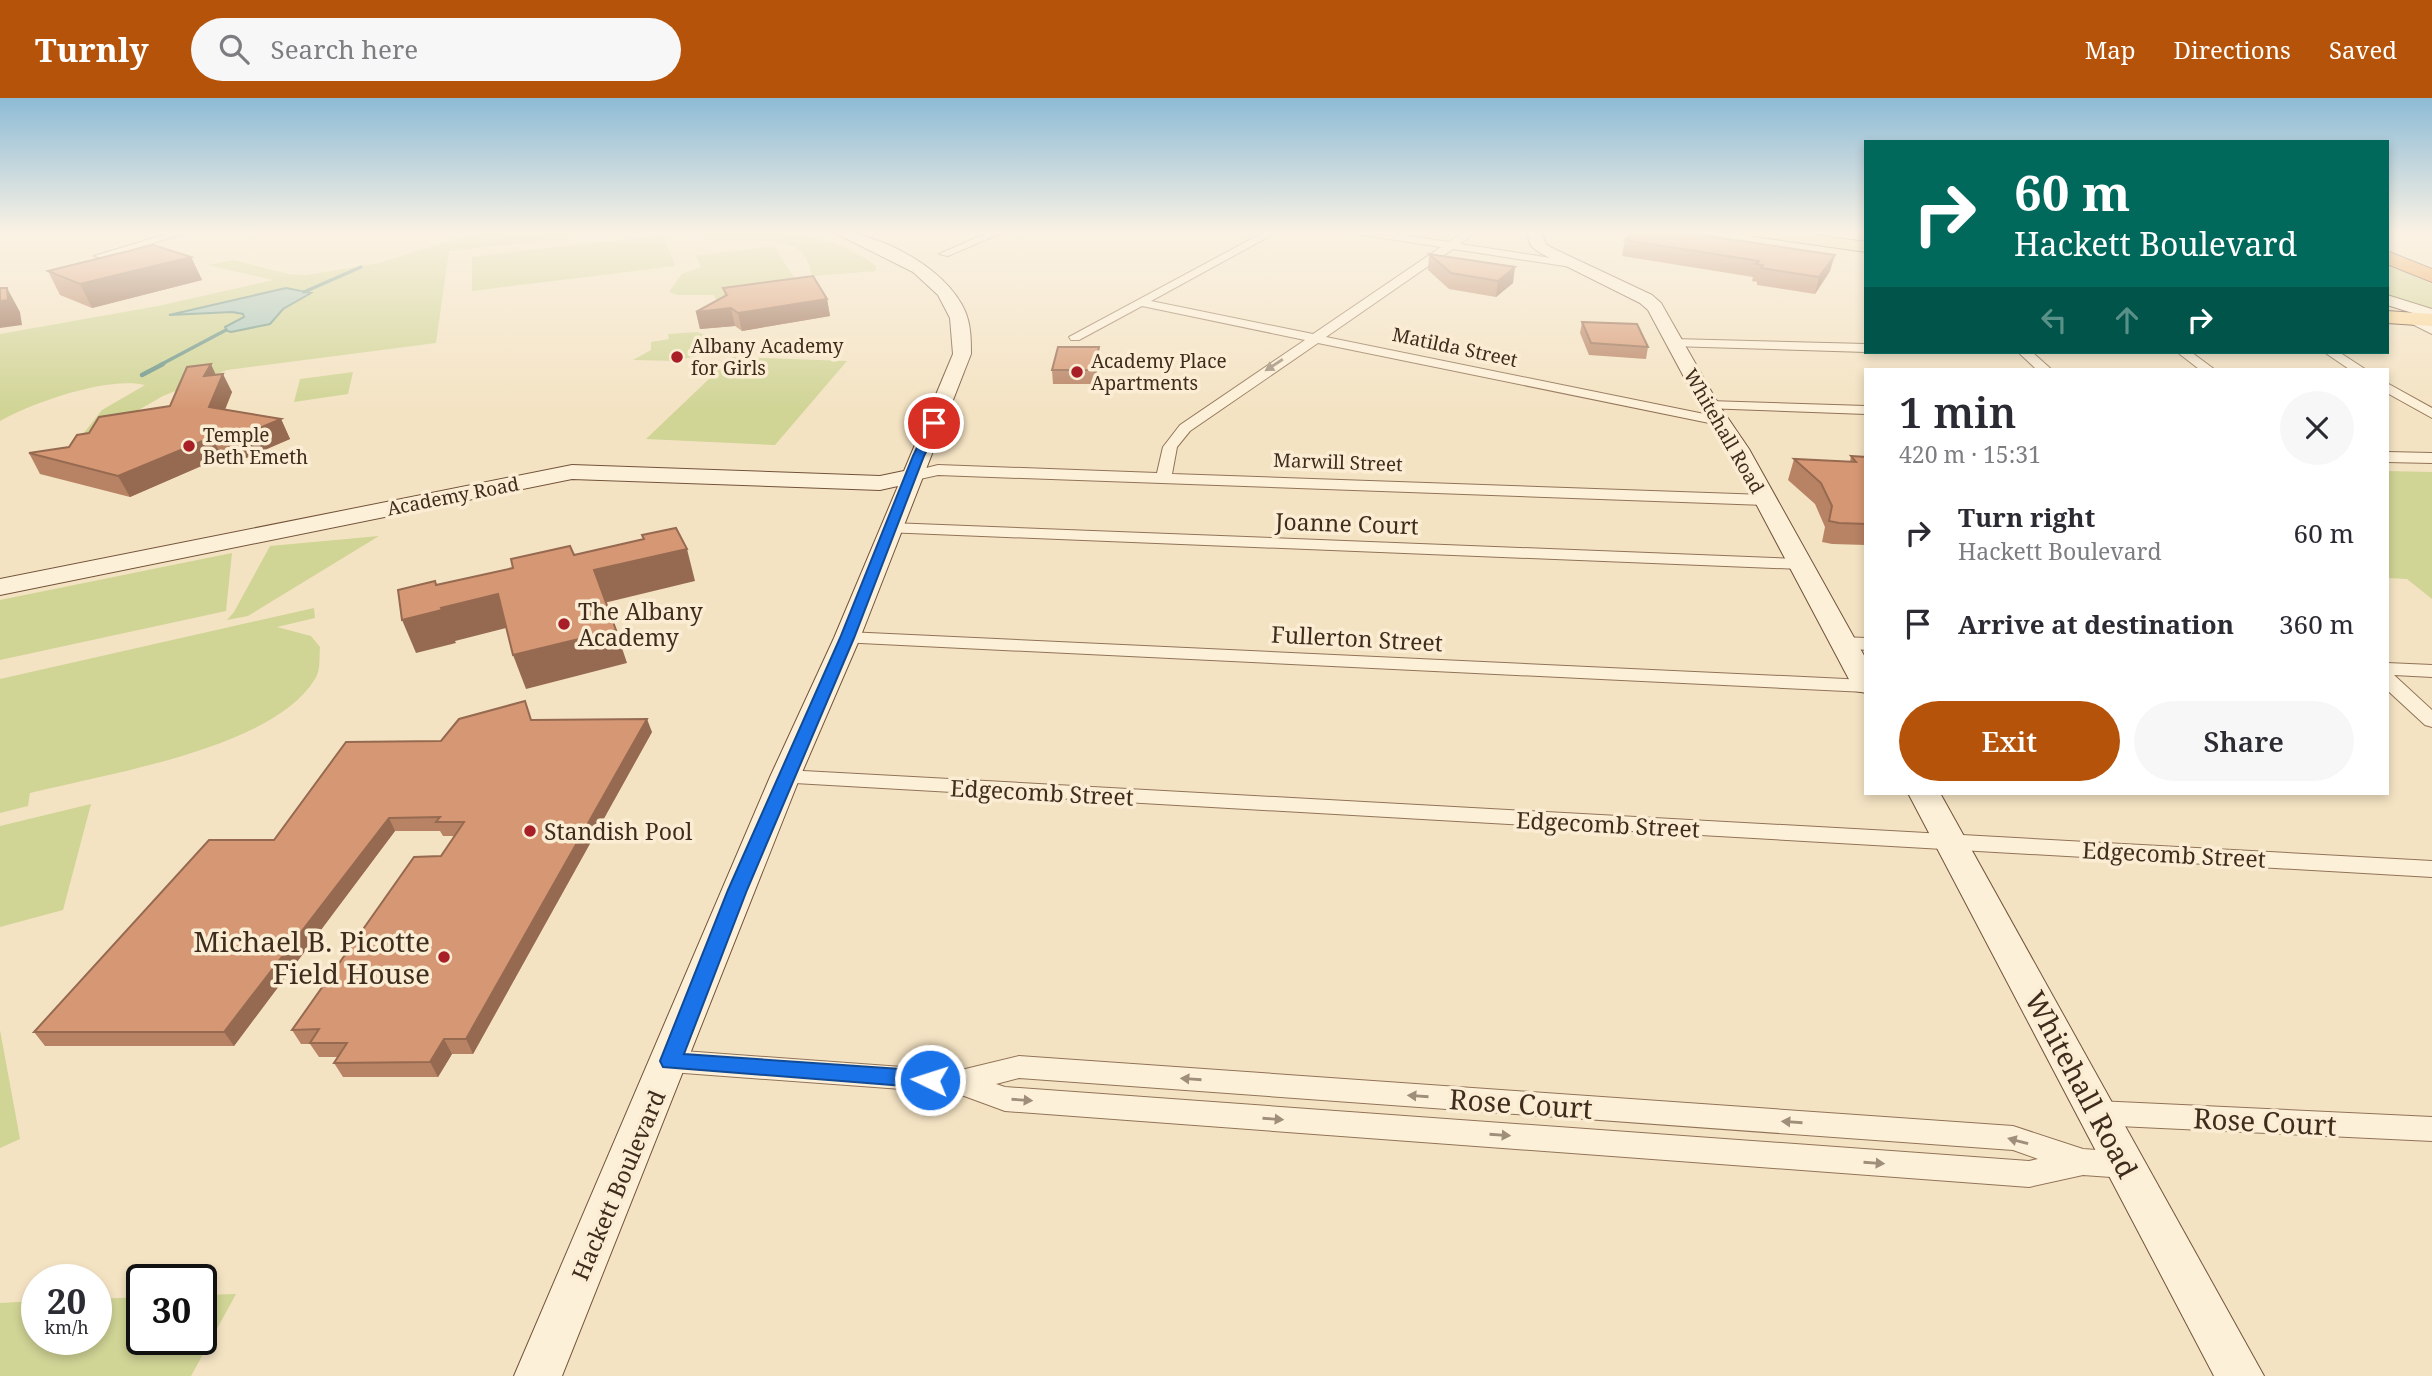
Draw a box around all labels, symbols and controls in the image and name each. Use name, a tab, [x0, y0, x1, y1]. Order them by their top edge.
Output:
search box	[191, 18, 681, 81]
text: Turnly	[35, 27, 149, 72]
icon: search	[215, 30, 253, 68]
text: Search here	[271, 31, 418, 67]
text: Map	[2085, 33, 2136, 66]
text: Directions	[2174, 33, 2291, 66]
text: Saved	[2329, 33, 2397, 66]
text: 60 m	[2014, 159, 2130, 225]
icon: right	[1899, 168, 1990, 259]
text: Hackett Boulevard	[2014, 222, 2297, 265]
icon: left	[2035, 301, 2073, 339]
icon: ahead	[2108, 301, 2146, 339]
icon: right	[2181, 301, 2219, 339]
street label: Matilda Street	[1390, 321, 1520, 373]
place label: Albany Academy for Girls	[691, 333, 844, 381]
place label: Academy Place Apartments	[1091, 348, 1227, 396]
marker: Albany Academy for Girls	[669, 349, 685, 365]
one-way arrow	[1264, 359, 1284, 372]
marker: Academy Place Apartments	[1069, 364, 1085, 380]
street label: Whitehall Road	[1678, 364, 1770, 498]
text: 1 min	[1899, 383, 2016, 440]
button: close	[2280, 391, 2354, 465]
pin	[904, 393, 964, 453]
icon: arrive	[915, 404, 953, 442]
place label: Temple Beth Emeth	[203, 422, 308, 470]
marker: Temple Beth Emeth	[181, 438, 197, 454]
text: 420 m · 15:31	[1899, 438, 2041, 470]
street label: Marwill Street	[1273, 447, 1404, 477]
street label: Academy Road	[385, 470, 522, 522]
text: Turn right	[1958, 499, 2095, 535]
street label: Joanne Court	[1274, 504, 1419, 541]
icon: right	[1899, 514, 1937, 552]
text: 60 m	[2294, 515, 2354, 551]
text: Hackett Boulevard	[1958, 535, 2162, 567]
place label: The Albany Academy	[578, 595, 703, 653]
icon: arrive	[1899, 605, 1937, 643]
text: Arrive at destination	[1958, 606, 2234, 642]
text: 360 m	[2279, 606, 2354, 642]
marker: The Albany Academy	[556, 616, 572, 632]
street label: Fullerton Street	[1270, 618, 1444, 658]
button: Exit	[1899, 701, 2120, 781]
button: Share	[2134, 701, 2354, 781]
street label: Edgecomb Street	[949, 771, 1135, 813]
street label: Edgecomb Street	[1515, 803, 1701, 845]
place label: Standish Pool	[544, 815, 692, 847]
marker: Standish Pool	[522, 823, 538, 839]
street label: Edgecomb Street	[2081, 833, 2267, 875]
place label: Michael B. Picotte Field House	[193, 922, 430, 992]
marker: Michael B. Picotte Field House	[436, 949, 452, 965]
street label: Whitehall Road	[2017, 984, 2147, 1184]
position arrow	[893, 1043, 967, 1117]
one-way arrow	[1180, 1073, 1202, 1084]
street label: Rose Court	[1448, 1079, 1594, 1127]
street label: Hackett Boulevard	[564, 1085, 672, 1285]
one-way arrow	[1407, 1090, 1429, 1101]
one-way arrow	[1011, 1095, 1033, 1106]
street label: Rose Court	[2192, 1098, 2338, 1144]
one-way arrow	[1262, 1114, 1284, 1125]
one-way arrow	[1780, 1117, 1802, 1128]
one-way arrow	[1489, 1130, 1511, 1141]
one-way arrow	[2007, 1135, 2029, 1146]
one-way arrow	[1863, 1158, 1885, 1169]
speed limit sign: 30	[126, 1264, 217, 1355]
text: 20	[47, 1277, 86, 1324]
text: km/h	[44, 1315, 89, 1339]

